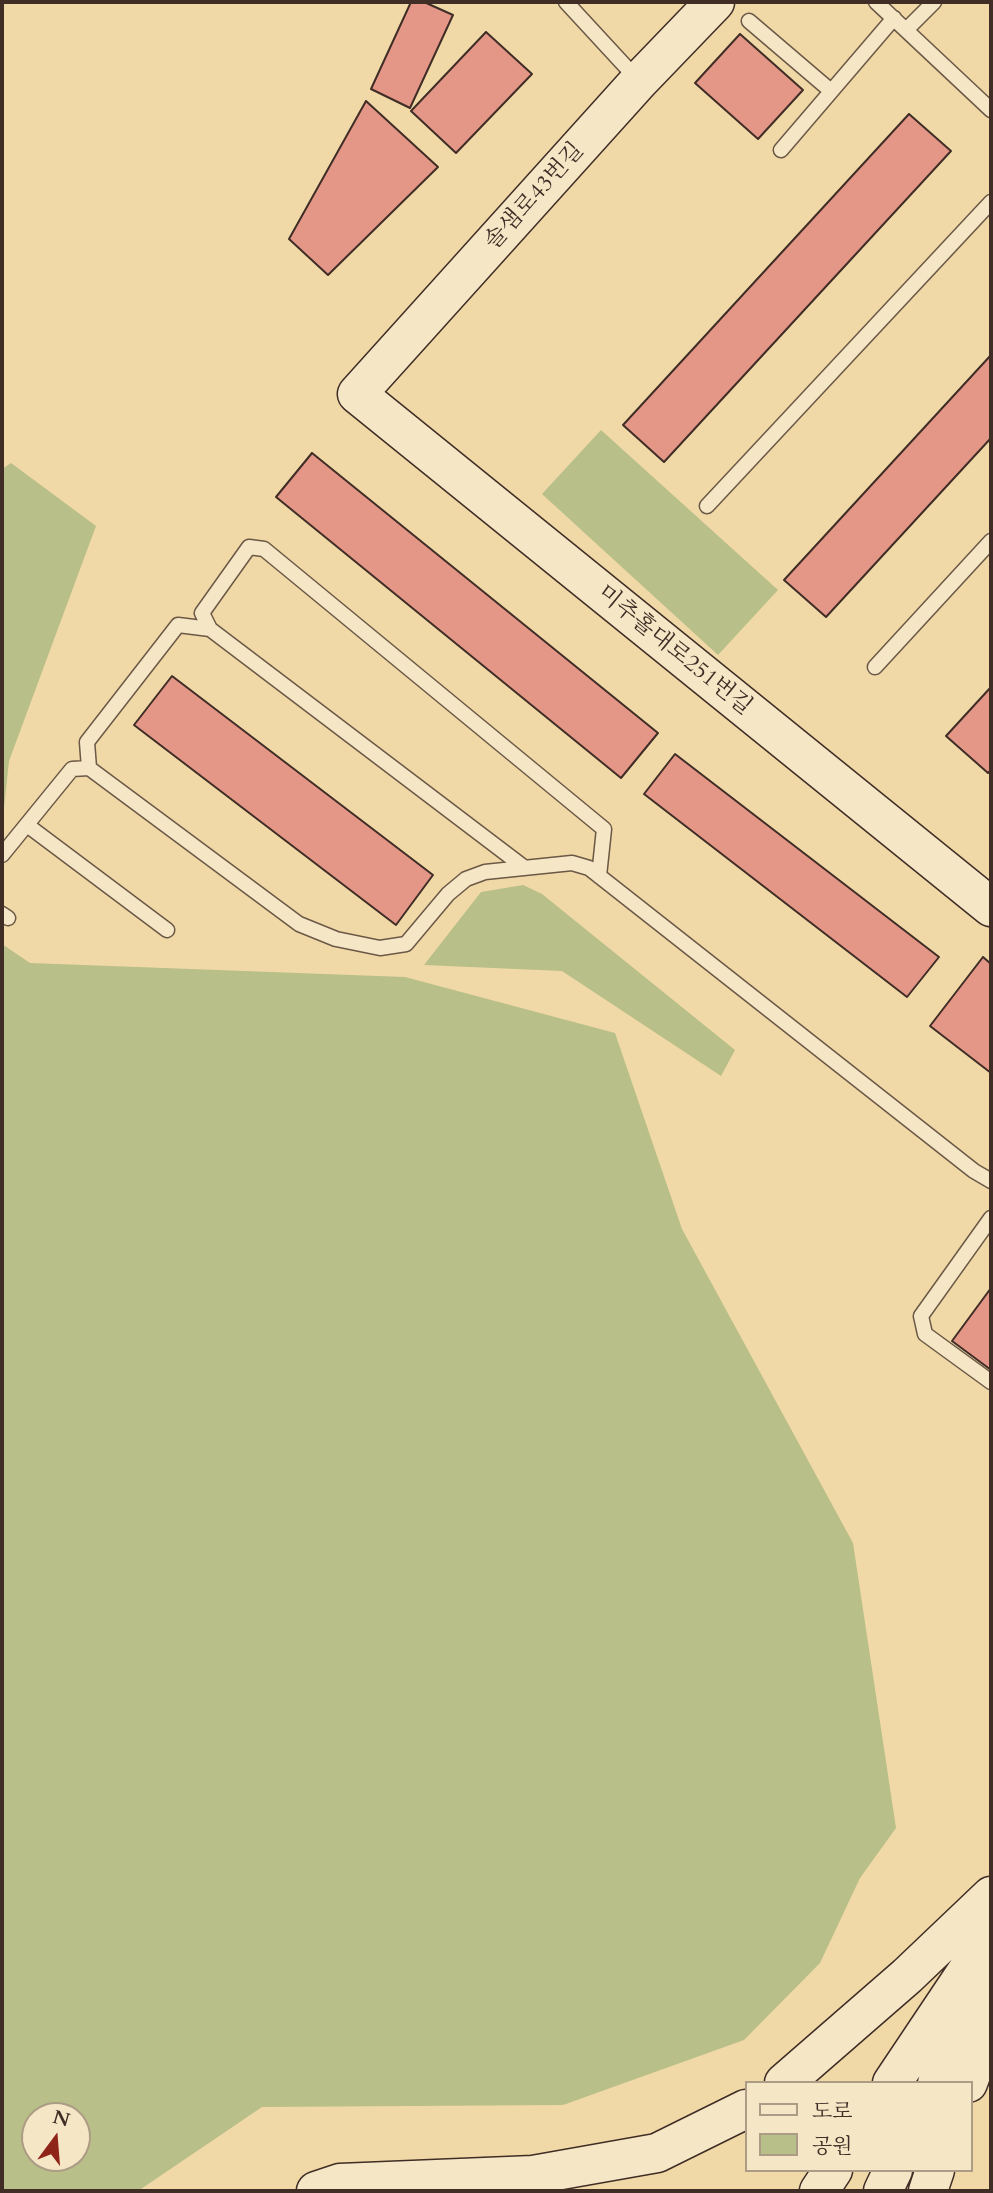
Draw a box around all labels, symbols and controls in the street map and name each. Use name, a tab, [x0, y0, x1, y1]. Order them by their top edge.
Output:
street label: 솔샘로43번길	[480, 138, 590, 256]
street label: 미추홀대로251번길	[591, 580, 757, 722]
legend	[744, 2081, 972, 2172]
text: 도로	[812, 2097, 853, 2126]
north arrow	[21, 2102, 91, 2172]
text: N	[50, 2104, 73, 2134]
text: 공원	[812, 2132, 853, 2161]

